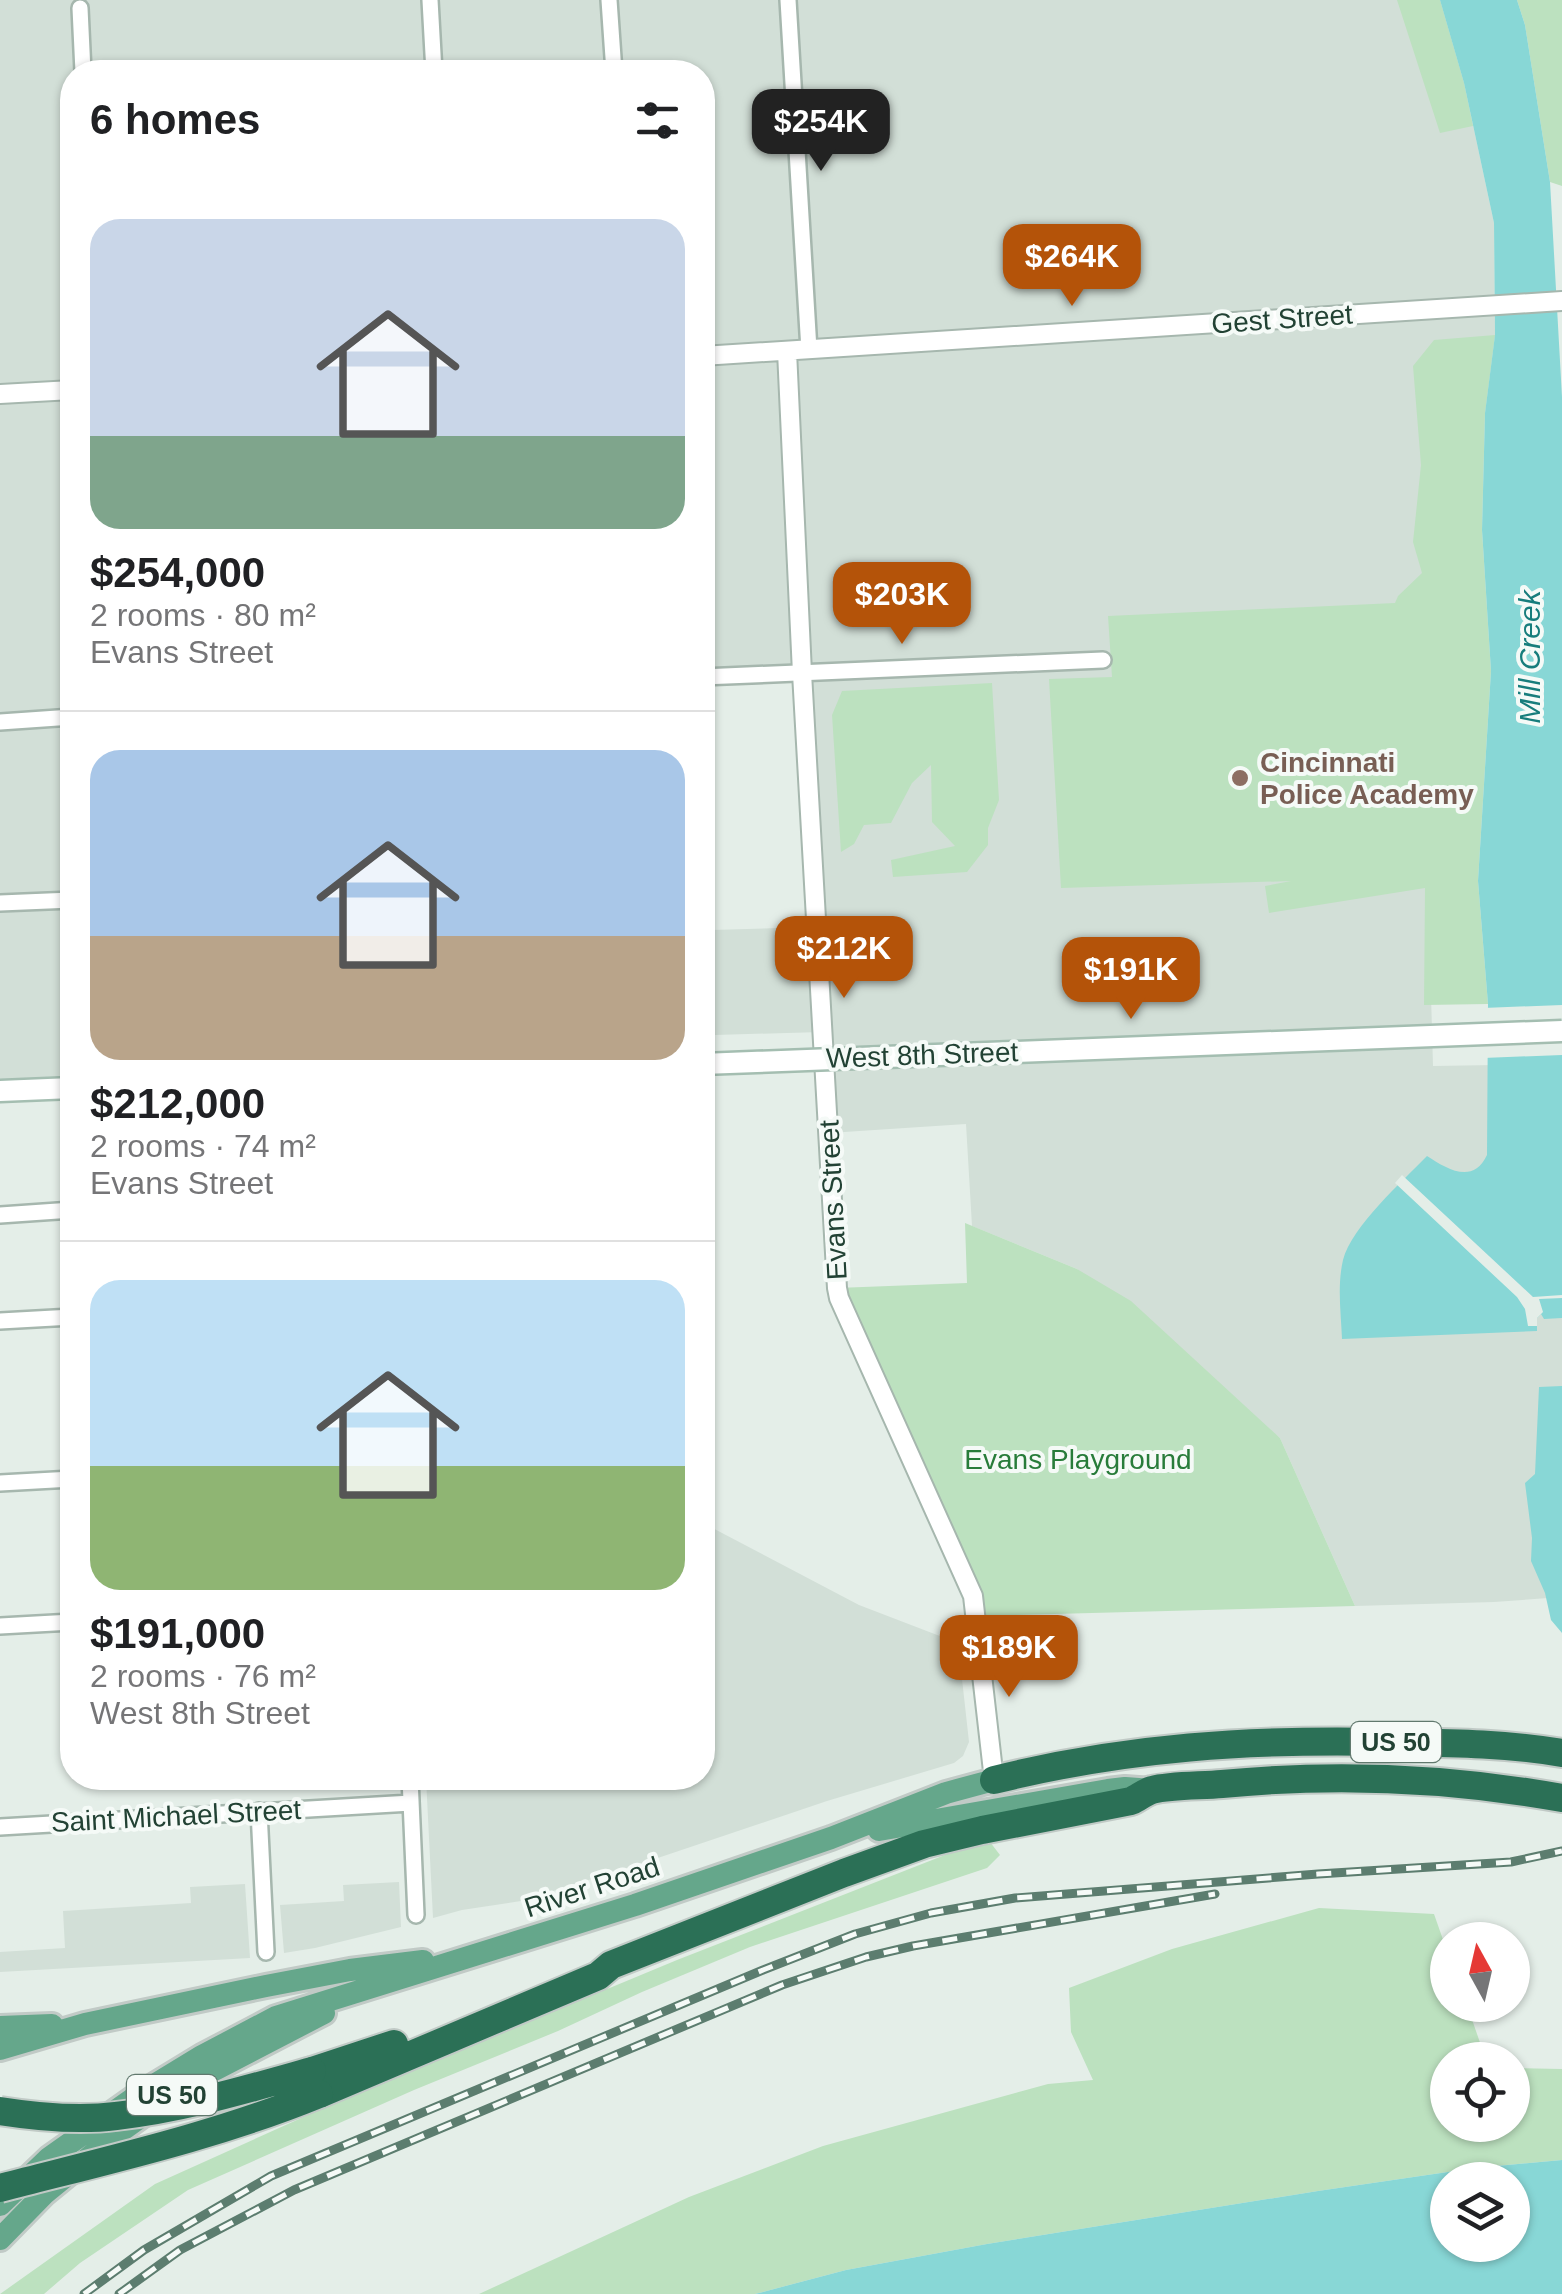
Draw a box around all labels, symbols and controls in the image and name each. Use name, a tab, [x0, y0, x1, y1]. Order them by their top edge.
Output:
pin: $254K	[751, 89, 891, 174]
icon: filters	[630, 93, 685, 148]
text: 6 homes	[90, 96, 260, 143]
text: $254K	[774, 103, 868, 139]
pin: $264K	[1002, 224, 1142, 309]
text: $264K	[1025, 238, 1119, 274]
icon: home	[298, 284, 478, 464]
street label: Gest Street	[1210, 299, 1354, 339]
text: $254,000	[90, 549, 265, 596]
pin: $203K	[832, 562, 972, 647]
text: $203K	[855, 576, 949, 612]
water label: Mill Creek	[1513, 588, 1546, 724]
text: 2 rooms · 80 m²	[90, 597, 316, 633]
text: Evans Street	[90, 634, 273, 670]
place label: Cincinnati Police Academy	[1260, 747, 1474, 810]
marker: Cincinnati Police Academy	[1229, 767, 1251, 789]
icon: home	[298, 815, 478, 995]
pin: $212K	[774, 916, 914, 1001]
text: $212K	[797, 930, 891, 966]
pin: $191K	[1061, 937, 1201, 1022]
text: $191K	[1084, 951, 1178, 987]
street label: West 8th Street	[825, 1036, 1019, 1074]
text: $212,000	[90, 1080, 265, 1127]
street label: Evans Street	[813, 1119, 853, 1281]
text: 2 rooms · 74 m²	[90, 1128, 316, 1164]
text: Evans Street	[90, 1165, 273, 1201]
icon: home	[298, 1345, 478, 1525]
park label: Evans Playground	[964, 1444, 1192, 1475]
text: $191,000	[90, 1610, 265, 1657]
pin: $189K	[939, 1615, 1079, 1700]
text: $189K	[962, 1629, 1056, 1665]
text: 2 rooms · 76 m²	[90, 1658, 316, 1694]
text: West 8th Street	[90, 1695, 310, 1731]
road number: US 50	[1351, 1722, 1441, 1762]
street label: Saint Michael Street	[50, 1794, 302, 1838]
street label: River Road	[521, 1851, 663, 1923]
north arrow	[1430, 1922, 1530, 2022]
map controls	[1430, 1922, 1530, 2262]
button: locate	[1430, 2042, 1530, 2142]
road number: US 50	[127, 2075, 217, 2115]
button: layers	[1430, 2162, 1530, 2262]

